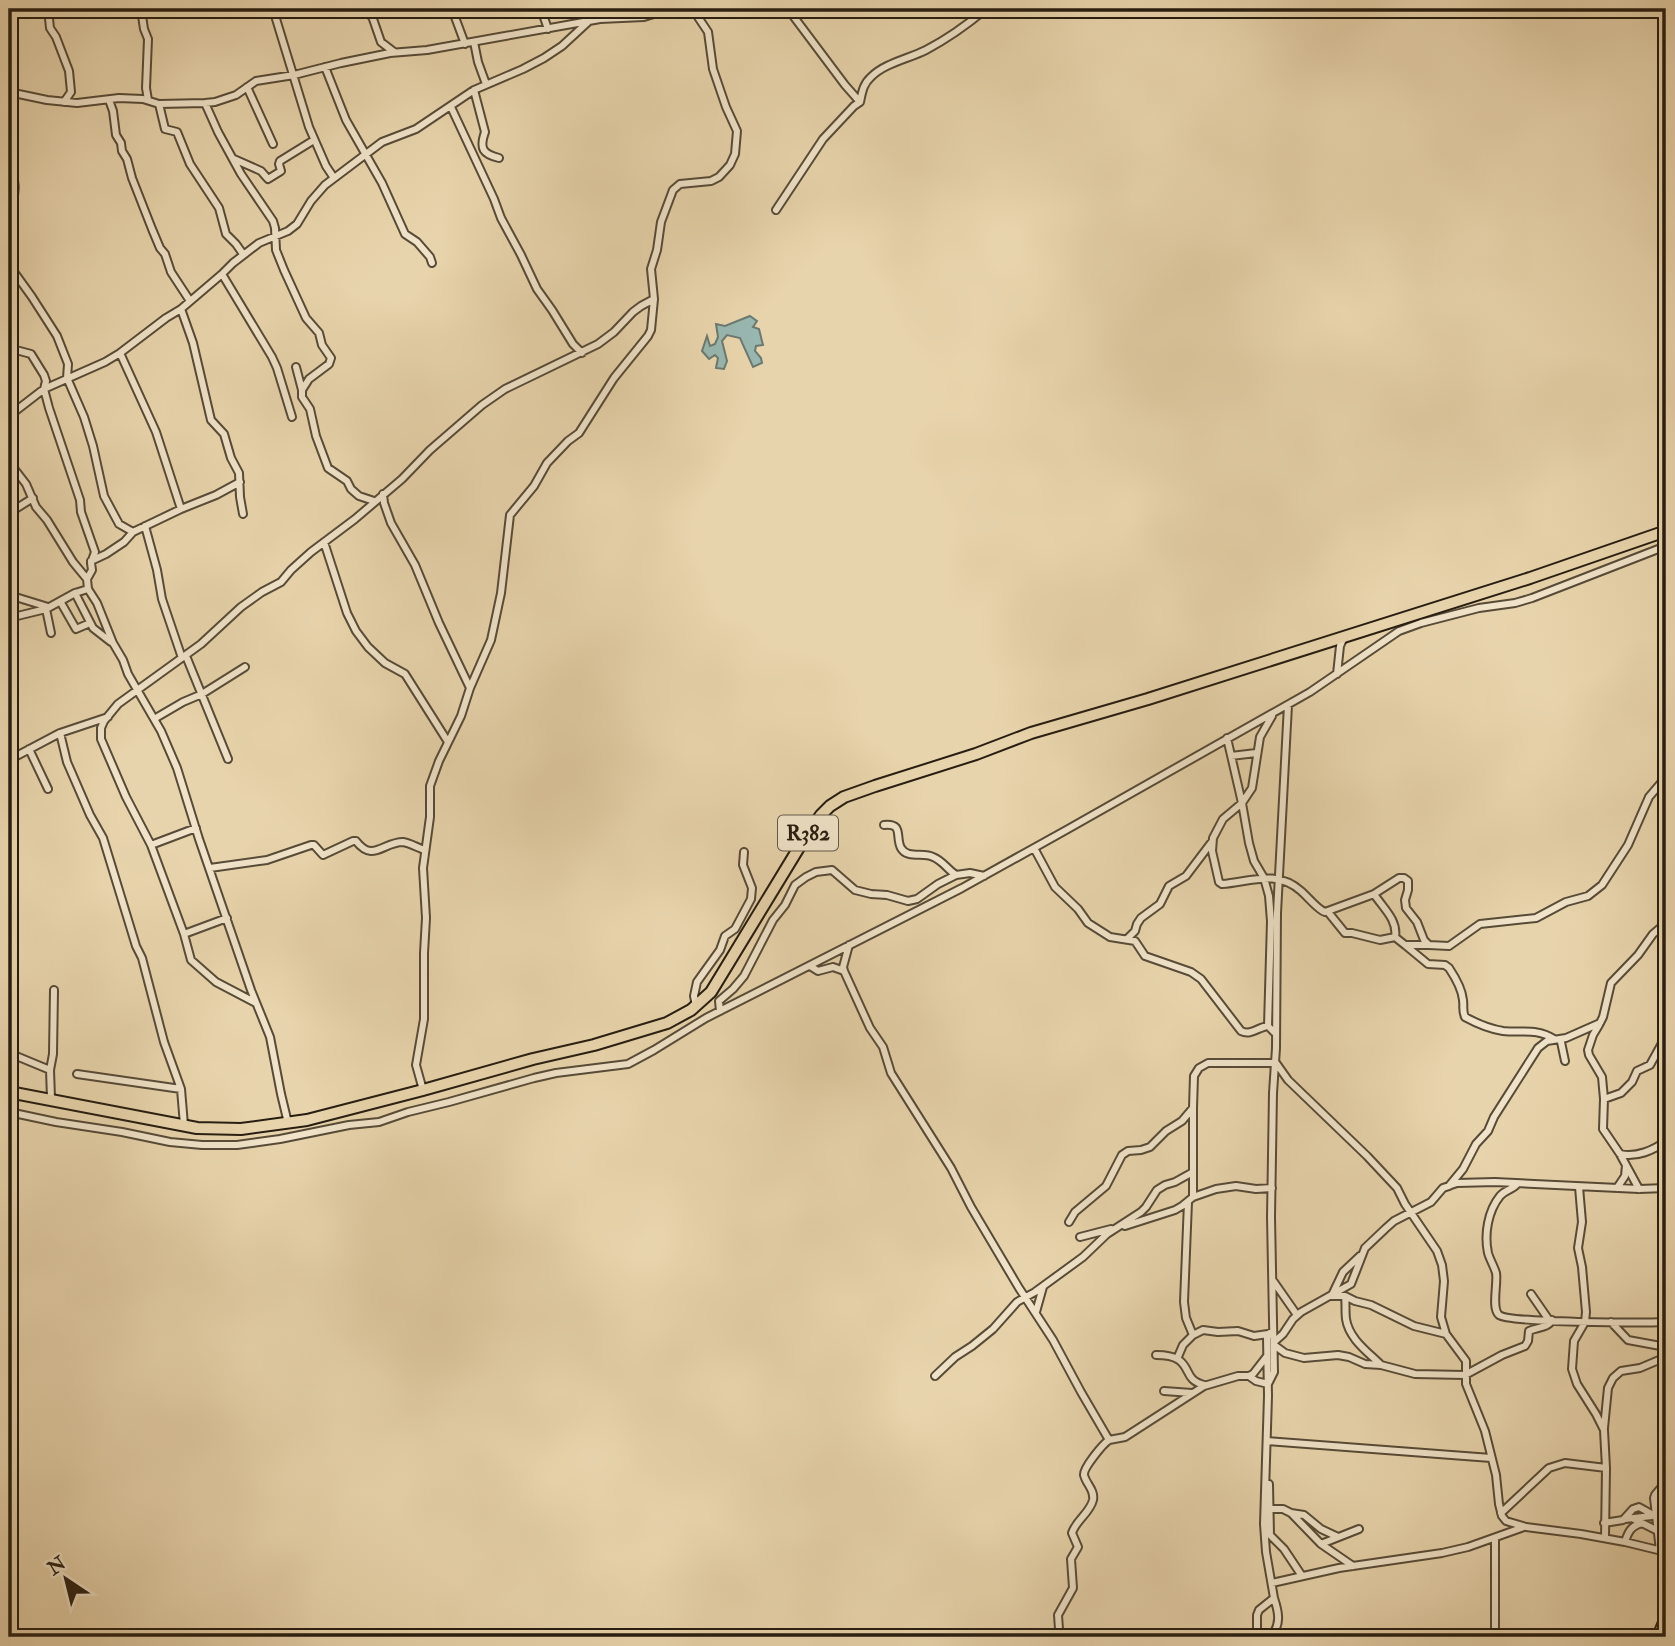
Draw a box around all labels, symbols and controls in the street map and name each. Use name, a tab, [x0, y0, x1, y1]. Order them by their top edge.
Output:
road number: R382	[778, 816, 838, 850]
north arrow	[32, 1544, 102, 1614]
text: N	[42, 1551, 71, 1581]

